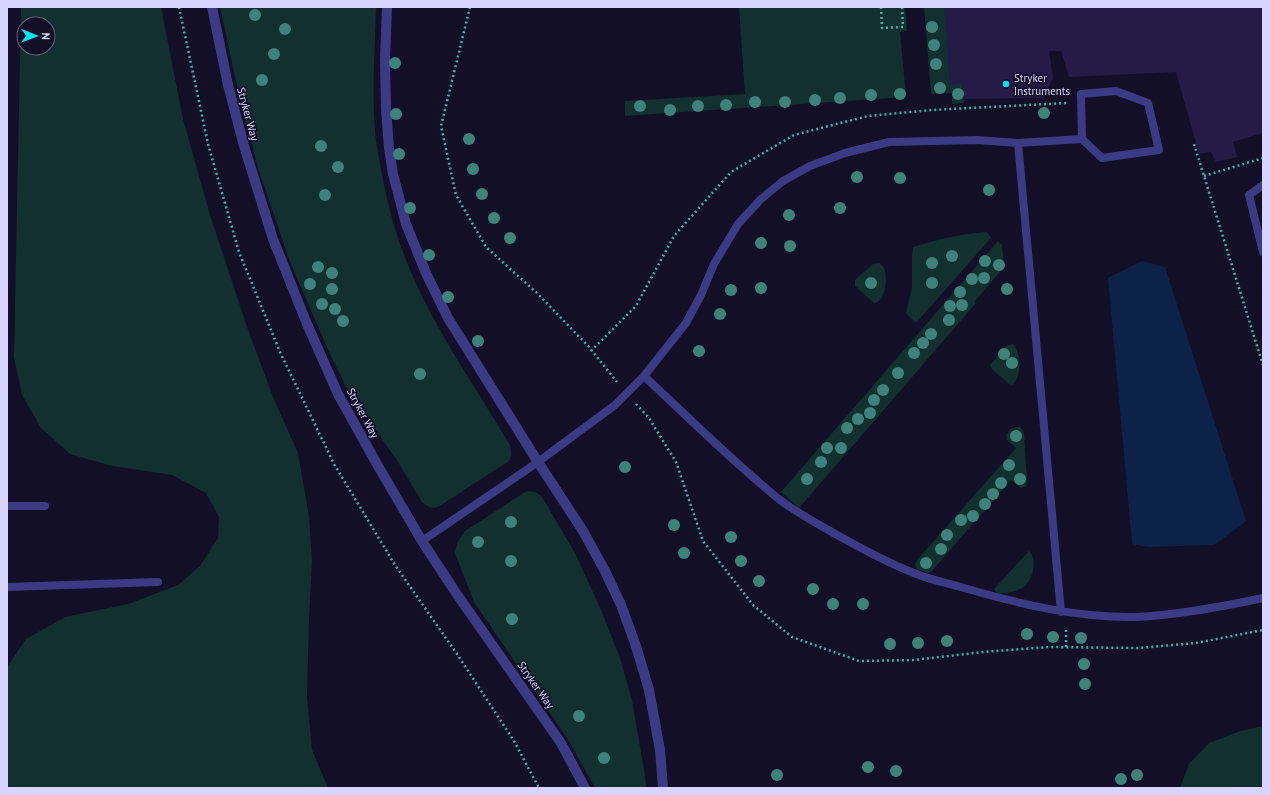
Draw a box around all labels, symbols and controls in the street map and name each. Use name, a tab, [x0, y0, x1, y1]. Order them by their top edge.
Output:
north arrow	[16, 16, 56, 56]
text: N	[39, 32, 53, 40]
place label: Stryker Instruments	[1014, 71, 1071, 98]
marker: Stryker Instruments	[1001, 79, 1011, 89]
street label: Stryker Way	[234, 86, 262, 143]
street label: Stryker Way	[344, 385, 382, 441]
street label: Stryker Way	[515, 659, 558, 712]

